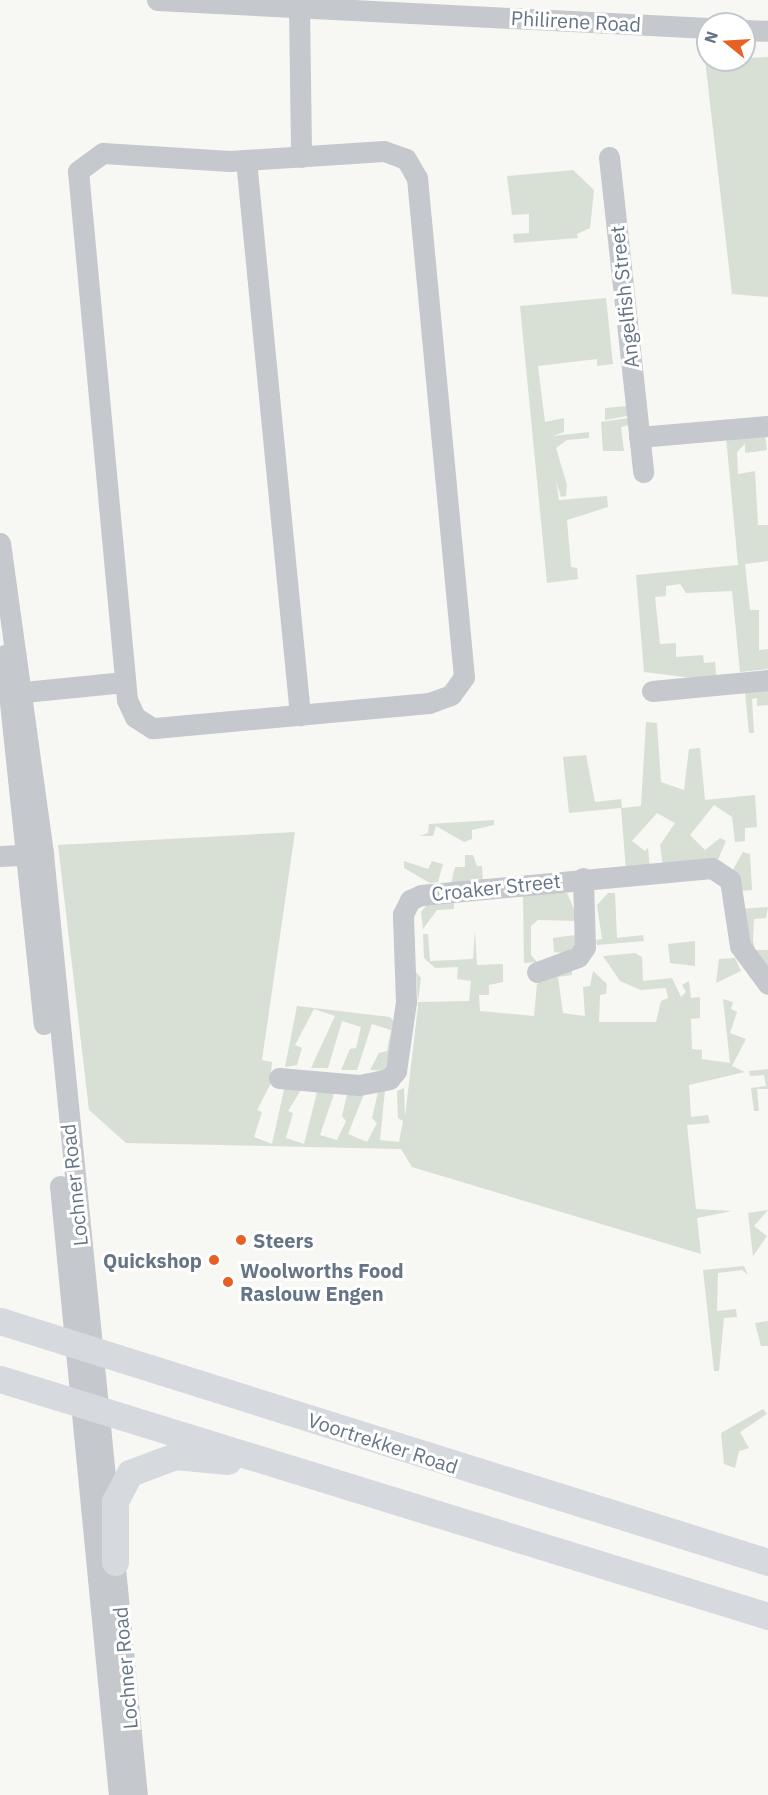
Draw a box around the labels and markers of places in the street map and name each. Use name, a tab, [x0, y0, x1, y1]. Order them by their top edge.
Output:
place label: Steers	[253, 1228, 314, 1252]
marker: Steers	[234, 1233, 248, 1247]
place label: Quickshop	[103, 1248, 202, 1272]
marker: Quickshop	[207, 1253, 221, 1267]
place label: Woolworths Food Raslouw Engen	[240, 1258, 404, 1305]
marker: Woolworths Food Raslouw Engen	[221, 1275, 235, 1289]

